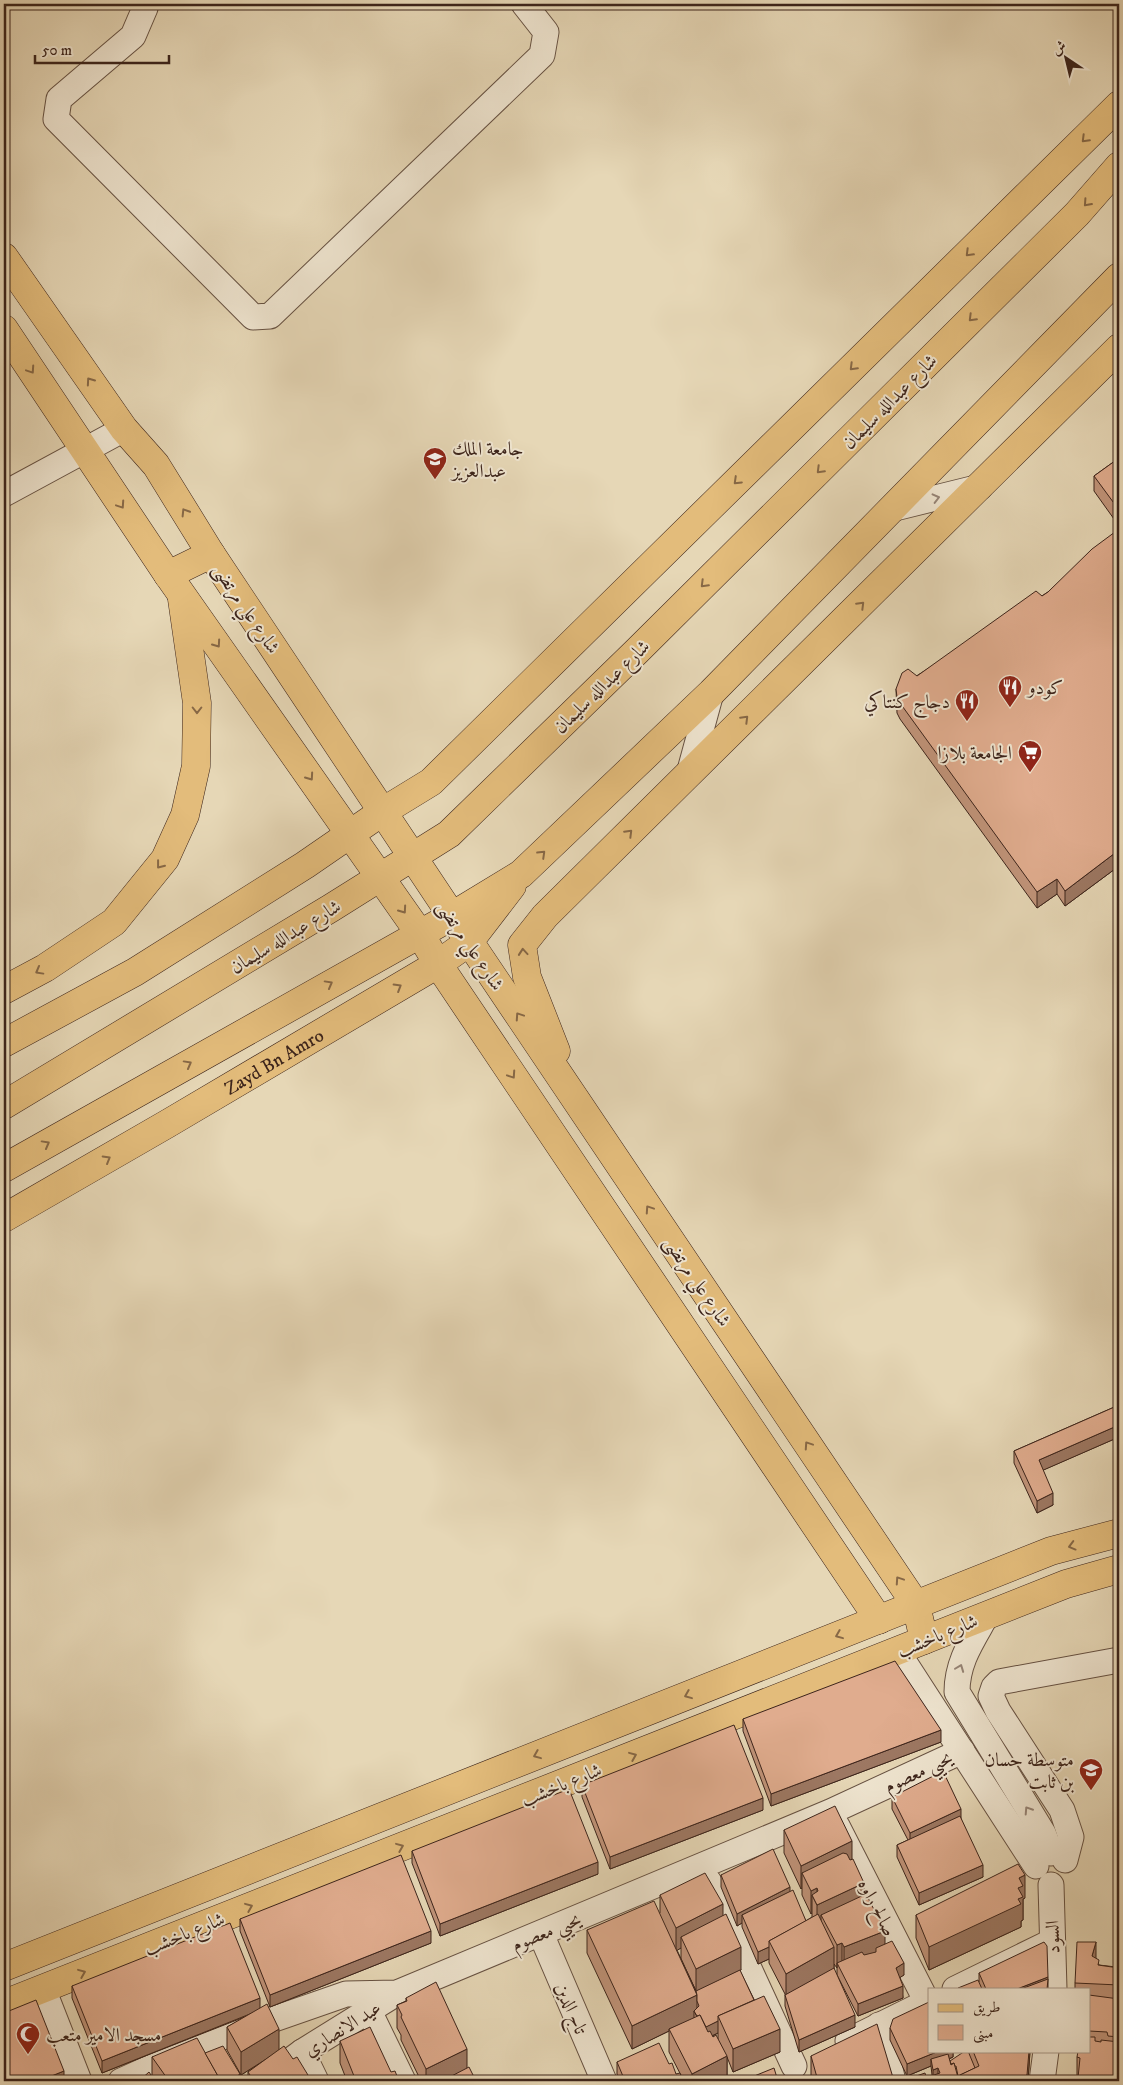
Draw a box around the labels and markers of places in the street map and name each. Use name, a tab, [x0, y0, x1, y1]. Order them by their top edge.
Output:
place label: جامعة الملك عبدالعزيز	[450, 438, 524, 483]
school or university icon: جامعة الملك عبدالعزيز	[422, 446, 448, 480]
restaurant icon: كودو	[997, 674, 1023, 708]
place label: كودو	[1026, 677, 1063, 700]
restaurant icon: دجاج كنتاكي	[954, 688, 980, 722]
place label: دجاج كنتاكي	[864, 690, 950, 719]
supermarket icon: الجامعة بلازا	[1017, 739, 1043, 773]
place label: الجامعة بلازا	[937, 742, 1012, 765]
place label: متوسطة حسان بن ثابت	[984, 1749, 1074, 1794]
school or university icon: متوسطة حسان بن ثابت	[1078, 1757, 1104, 1791]
mosque icon: مسجد الامير متعب	[15, 2021, 41, 2055]
place label: مسجد الامير متعب	[46, 2024, 161, 2047]

